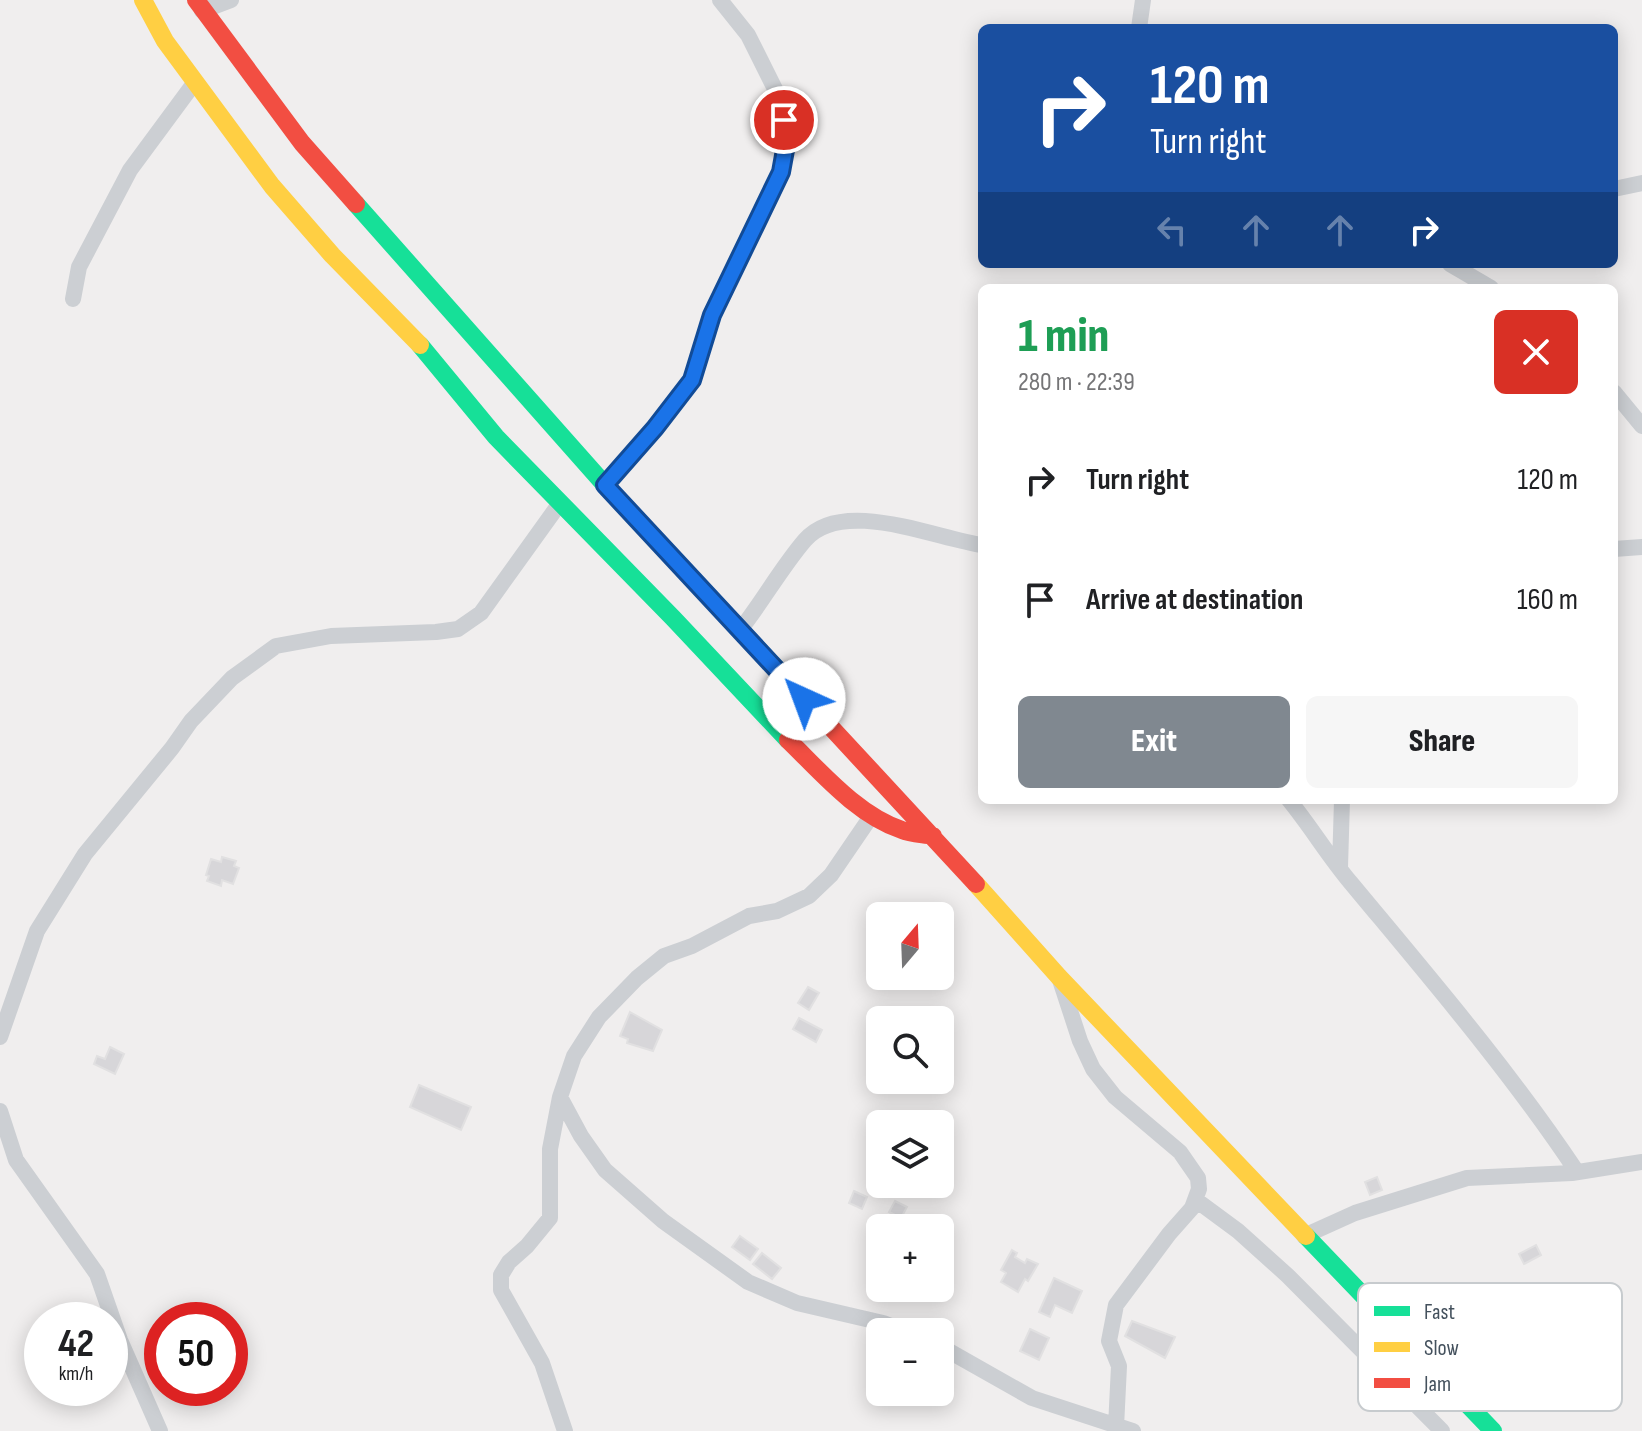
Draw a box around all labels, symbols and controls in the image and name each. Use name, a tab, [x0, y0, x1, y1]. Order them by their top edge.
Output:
text: 120 m	[1150, 53, 1270, 120]
icon: right	[1018, 56, 1122, 160]
pin	[750, 86, 818, 154]
icon: arrive	[762, 98, 806, 142]
text: Turn right	[1150, 121, 1267, 164]
icon: left	[1150, 208, 1194, 252]
icon: ahead	[1234, 208, 1278, 252]
icon: ahead	[1318, 208, 1362, 252]
icon: right	[1402, 208, 1446, 252]
text: 1 min	[1018, 308, 1109, 365]
button: close	[1494, 310, 1578, 394]
text: 280 m · 22:39	[1018, 367, 1135, 398]
icon: right	[1018, 458, 1062, 502]
text: Turn right	[1086, 462, 1189, 498]
text: 120 m	[1517, 462, 1578, 498]
icon: arrive	[1018, 578, 1062, 622]
text: Arrive at destination	[1086, 582, 1303, 618]
text: 160 m	[1517, 582, 1578, 618]
position arrow	[762, 657, 846, 741]
button: Exit	[1018, 696, 1290, 788]
button: Share	[1306, 696, 1578, 788]
north arrow	[866, 902, 954, 990]
map controls	[866, 902, 954, 1406]
button: search	[866, 1006, 954, 1094]
button: layers	[866, 1110, 954, 1198]
button: +	[866, 1214, 954, 1302]
legend	[1358, 1283, 1622, 1411]
text: Fast	[1424, 1299, 1455, 1326]
speed limit sign: 50	[144, 1302, 248, 1406]
button: −	[866, 1318, 954, 1406]
text: 42	[58, 1320, 94, 1368]
text: Slow	[1424, 1335, 1459, 1362]
text: km/h	[59, 1362, 93, 1386]
text: Jam	[1423, 1371, 1451, 1398]

